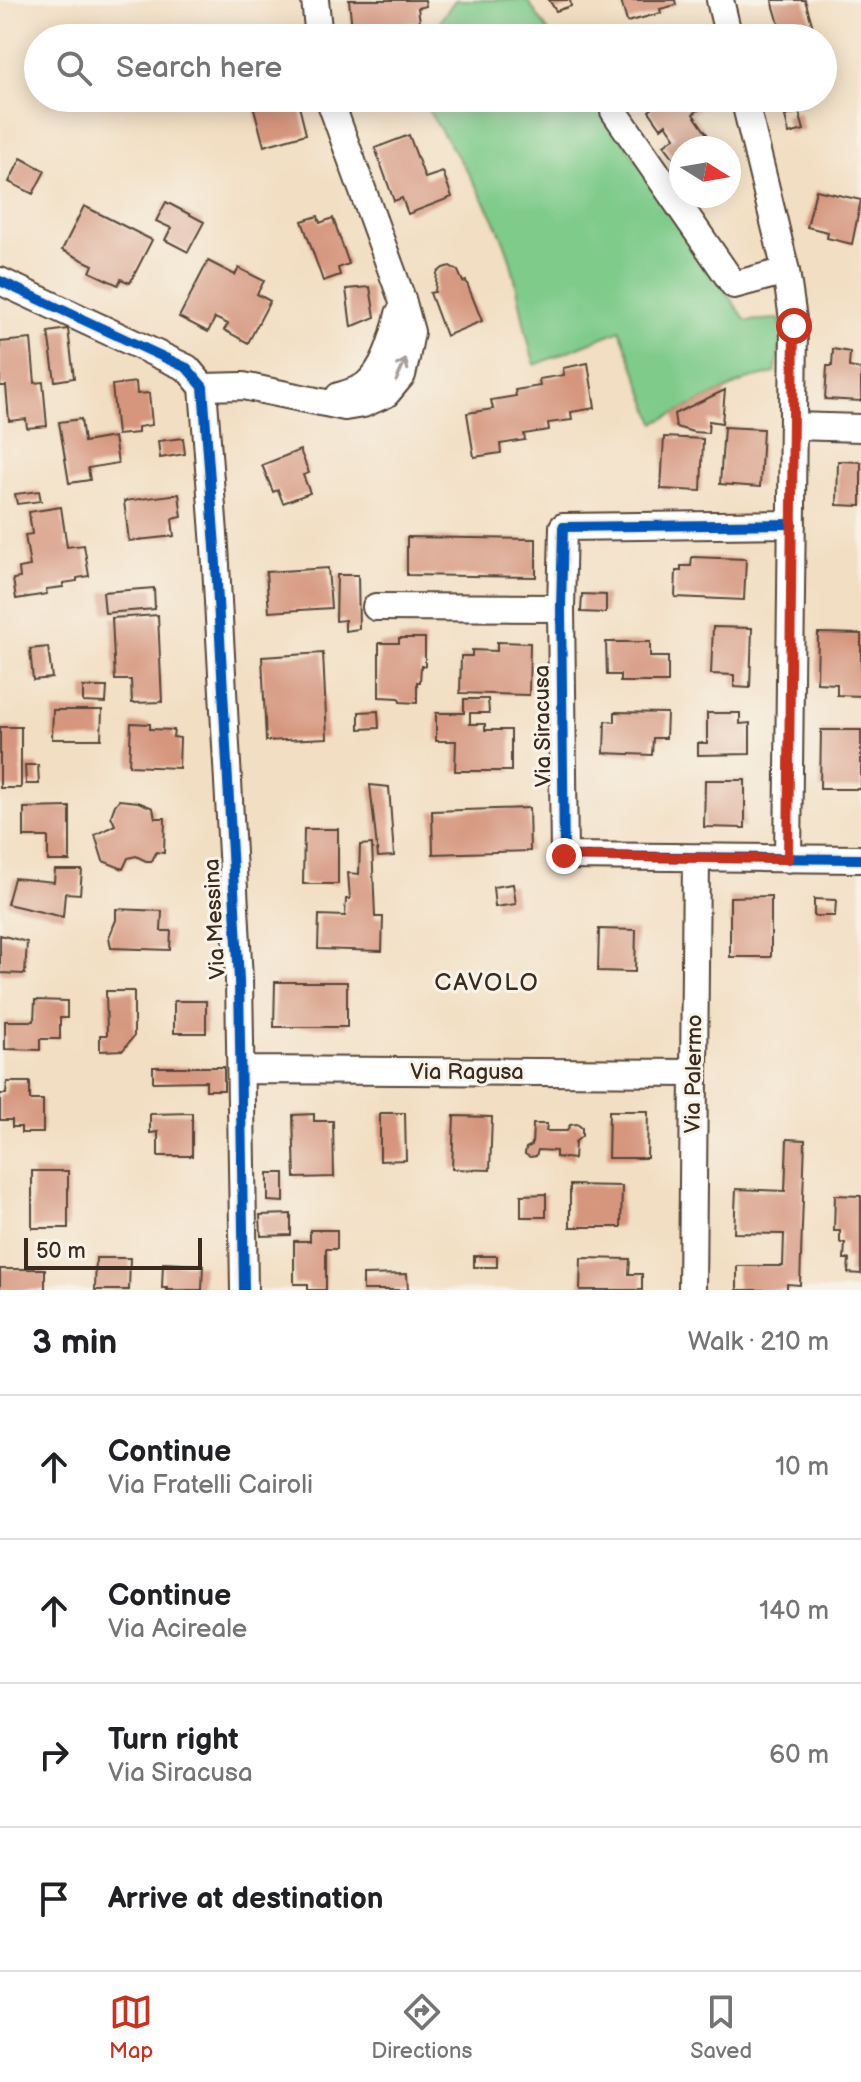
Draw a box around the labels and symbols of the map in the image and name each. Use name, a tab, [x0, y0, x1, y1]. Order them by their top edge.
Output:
north arrow	[669, 136, 741, 208]
route start	[776, 308, 812, 344]
one-way arrow	[395, 358, 410, 382]
street label: Via Siracusa	[528, 665, 558, 787]
route end	[546, 838, 582, 874]
street label: Via Messina	[198, 858, 232, 980]
district label: CAVOLO	[434, 968, 540, 997]
street label: Via Palermo	[679, 1014, 709, 1134]
street label: Via Ragusa	[410, 1059, 524, 1086]
scale bar	[24, 1234, 202, 1270]

